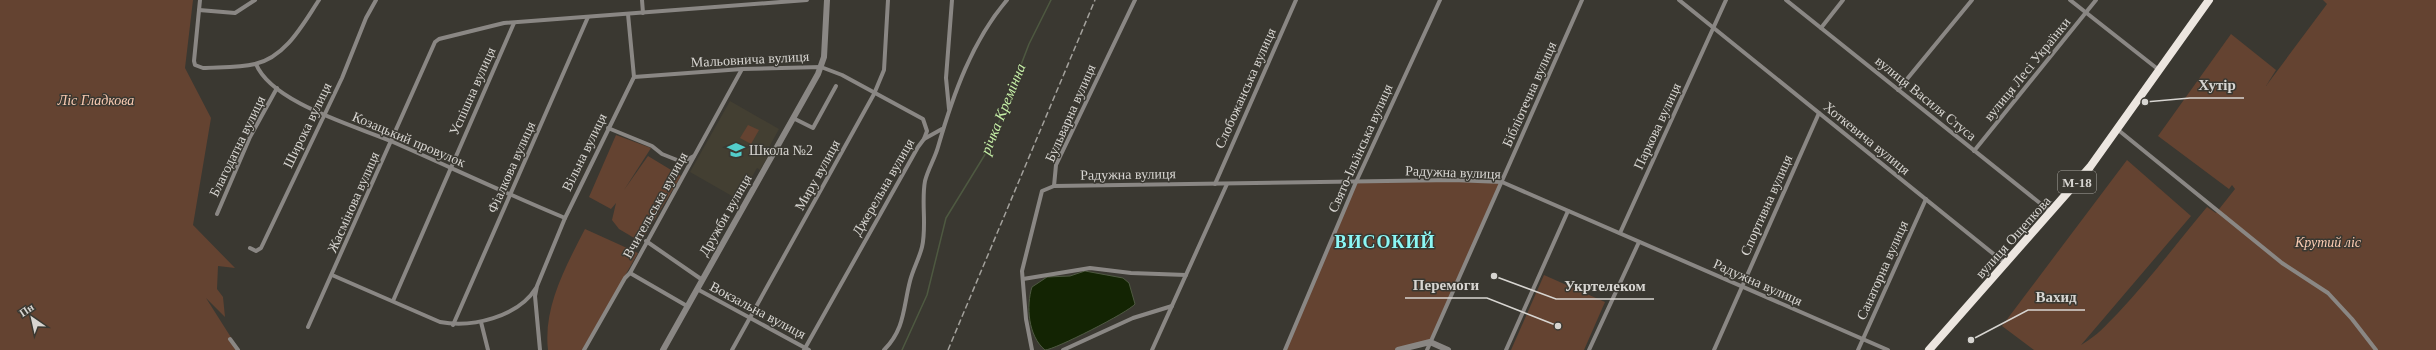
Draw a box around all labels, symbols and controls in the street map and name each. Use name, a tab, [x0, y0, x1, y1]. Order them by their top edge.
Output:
street label: вулиця Лесі Українки	[1981, 14, 2074, 124]
street label: Слобожанська вулиця	[1212, 25, 1279, 151]
street label: Бібліотечна вулиця	[1500, 39, 1560, 149]
street label: Успішна вулиця	[446, 44, 499, 138]
street label: Мальовнича вулиця	[690, 49, 810, 70]
street label: вулиця Василя Стуса	[1872, 53, 1980, 144]
water label: річка Кремінна	[977, 61, 1029, 158]
street label: Бульварна вулиця	[1042, 62, 1099, 164]
callout: Хутір	[2190, 71, 2244, 98]
text: Хутір	[2198, 77, 2236, 93]
street label: Широка вулиця	[280, 80, 335, 170]
street label: Паркова вулиця	[1631, 80, 1684, 172]
street label: Свято-Ільїнська вулиця	[1325, 81, 1396, 215]
park label: Ліс Гладкова	[57, 93, 134, 108]
street label: Благодатна вулиця	[207, 93, 269, 199]
street label: Хоткевича вулиця	[1821, 99, 1913, 178]
street label: Козацький провулок	[350, 109, 468, 170]
street label: Вільна вулиця	[559, 110, 610, 194]
street label: Фіалкова вулиця	[485, 119, 539, 215]
street label: Джерельна вулиця	[849, 135, 918, 239]
street label: Миру вулиця	[792, 137, 843, 213]
school or university icon: Школа №2	[726, 140, 746, 160]
place label: Школа №2	[749, 143, 813, 158]
street label: Жасмінова вулиця	[324, 149, 383, 255]
street label: Вчительська вулиця	[620, 149, 691, 261]
street label: Спортивна вулиця	[1737, 152, 1796, 258]
street label: Радужна вулиця	[1405, 163, 1502, 182]
street label: Радужна вулиця	[1080, 166, 1177, 183]
street label: Дружби вулиця	[696, 171, 755, 259]
road number: М-18	[2058, 171, 2096, 193]
street label: вулиця Ощепкова	[1973, 193, 2055, 281]
street label: Санаторна вулиця	[1854, 218, 1911, 322]
district label: ВИСОКИЙ	[1334, 231, 1436, 252]
park label: Крутий ліс	[2294, 235, 2362, 250]
street label: Радужна вулиця	[1711, 256, 1805, 309]
callout: Перемоги	[1405, 271, 1487, 298]
callout: Укртелеком	[1556, 272, 1654, 299]
text: Перемоги	[1413, 277, 1480, 293]
text: Укртелеком	[1564, 278, 1646, 294]
street label: Вокзальна вулиця	[707, 279, 809, 342]
callout: Вахид	[2028, 283, 2085, 310]
text: Вахид	[2035, 289, 2077, 305]
north arrow	[12, 298, 52, 338]
text: Пн	[17, 300, 36, 319]

